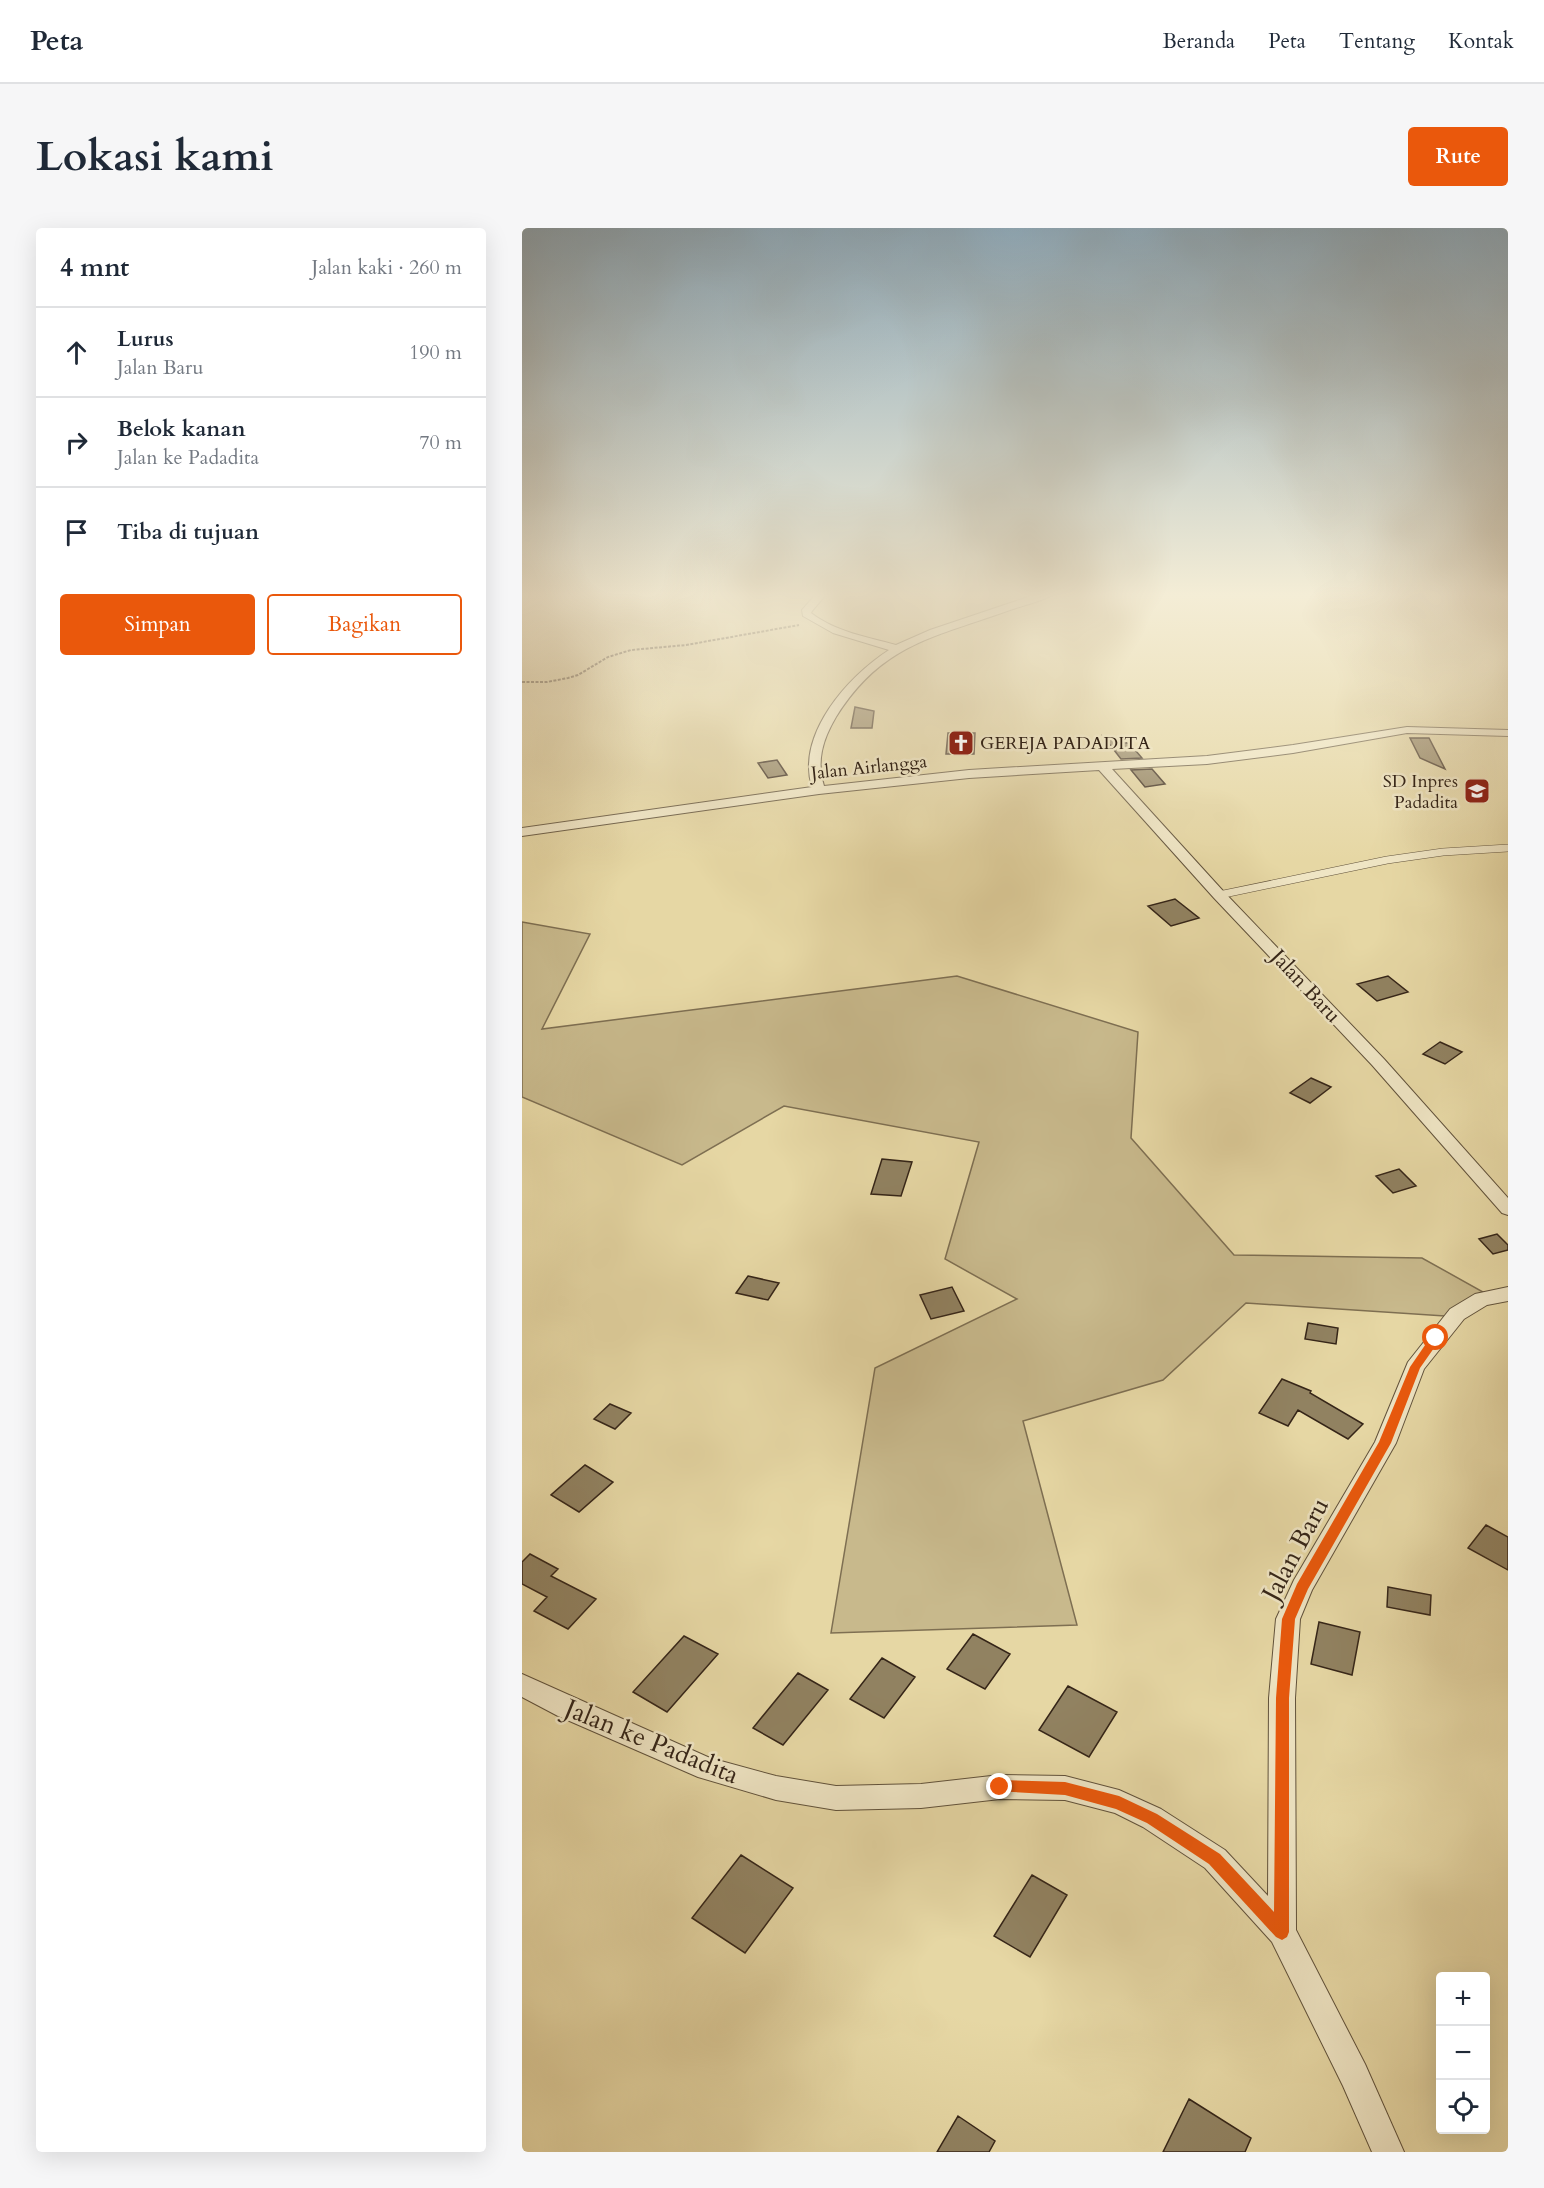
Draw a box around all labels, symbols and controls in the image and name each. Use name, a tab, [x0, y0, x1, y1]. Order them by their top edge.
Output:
text: Peta	[30, 22, 83, 60]
text: Beranda	[1162, 27, 1235, 56]
text: Peta	[1268, 27, 1306, 56]
text: Tentang	[1339, 27, 1415, 56]
text: Kontak	[1448, 27, 1514, 56]
button: Rute	[1408, 127, 1508, 186]
text: Lokasi kami	[36, 128, 274, 185]
text: 4 mnt	[60, 250, 129, 285]
text: Jalan kaki · 260 m	[312, 254, 462, 281]
text: Lurus	[117, 324, 174, 354]
icon: ahead	[60, 336, 93, 369]
text: 190 m	[409, 339, 462, 366]
text: Jalan Baru	[117, 354, 203, 381]
text: Belok kanan	[117, 414, 246, 444]
icon: right	[60, 426, 93, 459]
text: 70 m	[419, 429, 462, 456]
text: Jalan ke Padadita	[117, 444, 259, 471]
icon: arrive	[60, 516, 93, 549]
text: Tiba di tujuan	[117, 517, 259, 547]
button: Simpan	[60, 594, 255, 655]
button: Bagikan	[267, 594, 462, 655]
church icon: GEREJA PADADITA	[946, 728, 976, 758]
place label: GEREJA PADADITA	[980, 731, 1151, 756]
street label: Jalan Airlangga	[807, 749, 928, 786]
place label: SD Inpres Padadita	[1383, 769, 1458, 815]
school or university icon: SD Inpres Padadita	[1462, 776, 1492, 806]
street label: Jalan Baru	[1262, 941, 1347, 1029]
route start	[1422, 1324, 1448, 1350]
street label: Jalan Baru	[1252, 1491, 1337, 1611]
street label: Jalan ke Padadita	[556, 1689, 744, 1792]
route end	[986, 1773, 1012, 1799]
map controls	[1436, 1972, 1490, 2134]
button: +	[1436, 1972, 1490, 2026]
button: −	[1436, 2026, 1490, 2080]
button: locate	[1436, 2080, 1490, 2134]

